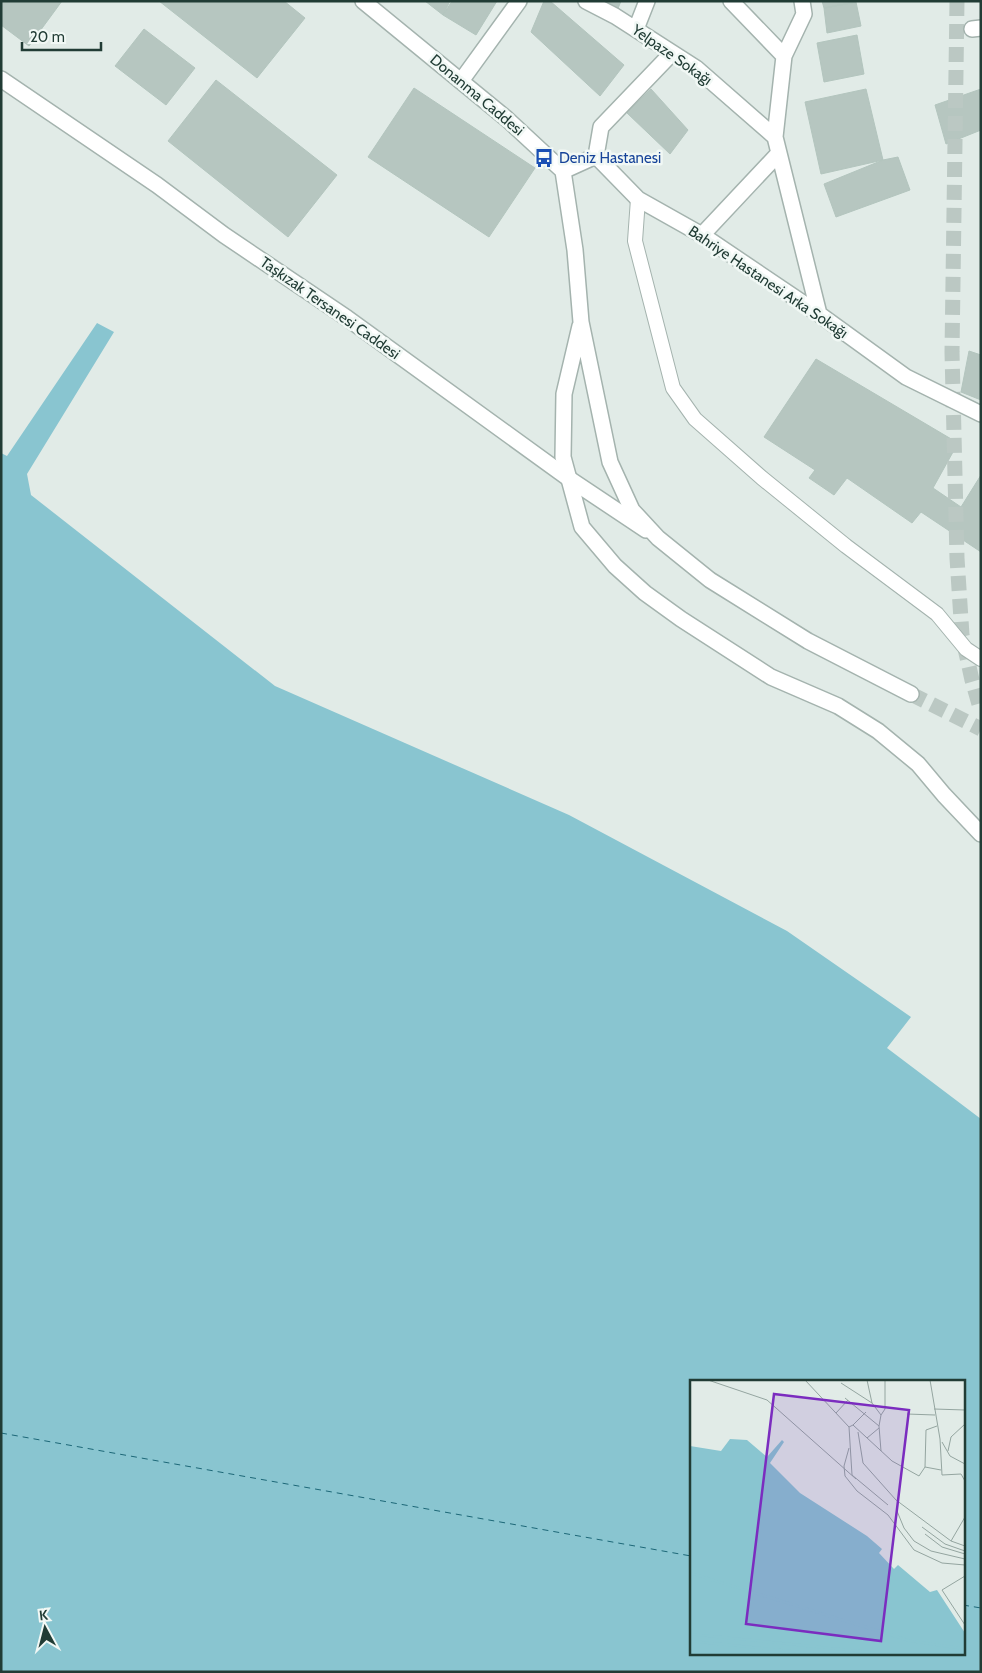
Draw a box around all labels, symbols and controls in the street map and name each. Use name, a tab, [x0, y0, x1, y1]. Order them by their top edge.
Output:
scale bar	[22, 20, 101, 52]
street label: Yelpaze Sokağı	[628, 20, 715, 89]
text: 20 m	[30, 28, 65, 46]
street label: Donanma Caddesi	[426, 51, 528, 139]
bus stop icon: Deniz Hastanesi	[533, 147, 555, 169]
place label: Deniz Hastanesi	[559, 149, 661, 167]
street label: Bahriye Hastanesi Arka Sokağı	[685, 222, 851, 342]
street label: Taşkızak Tersanesi Caddesi	[257, 253, 403, 363]
inset map	[690, 1380, 964, 1656]
north arrow	[20, 1603, 70, 1653]
text: K	[38, 1606, 49, 1625]

